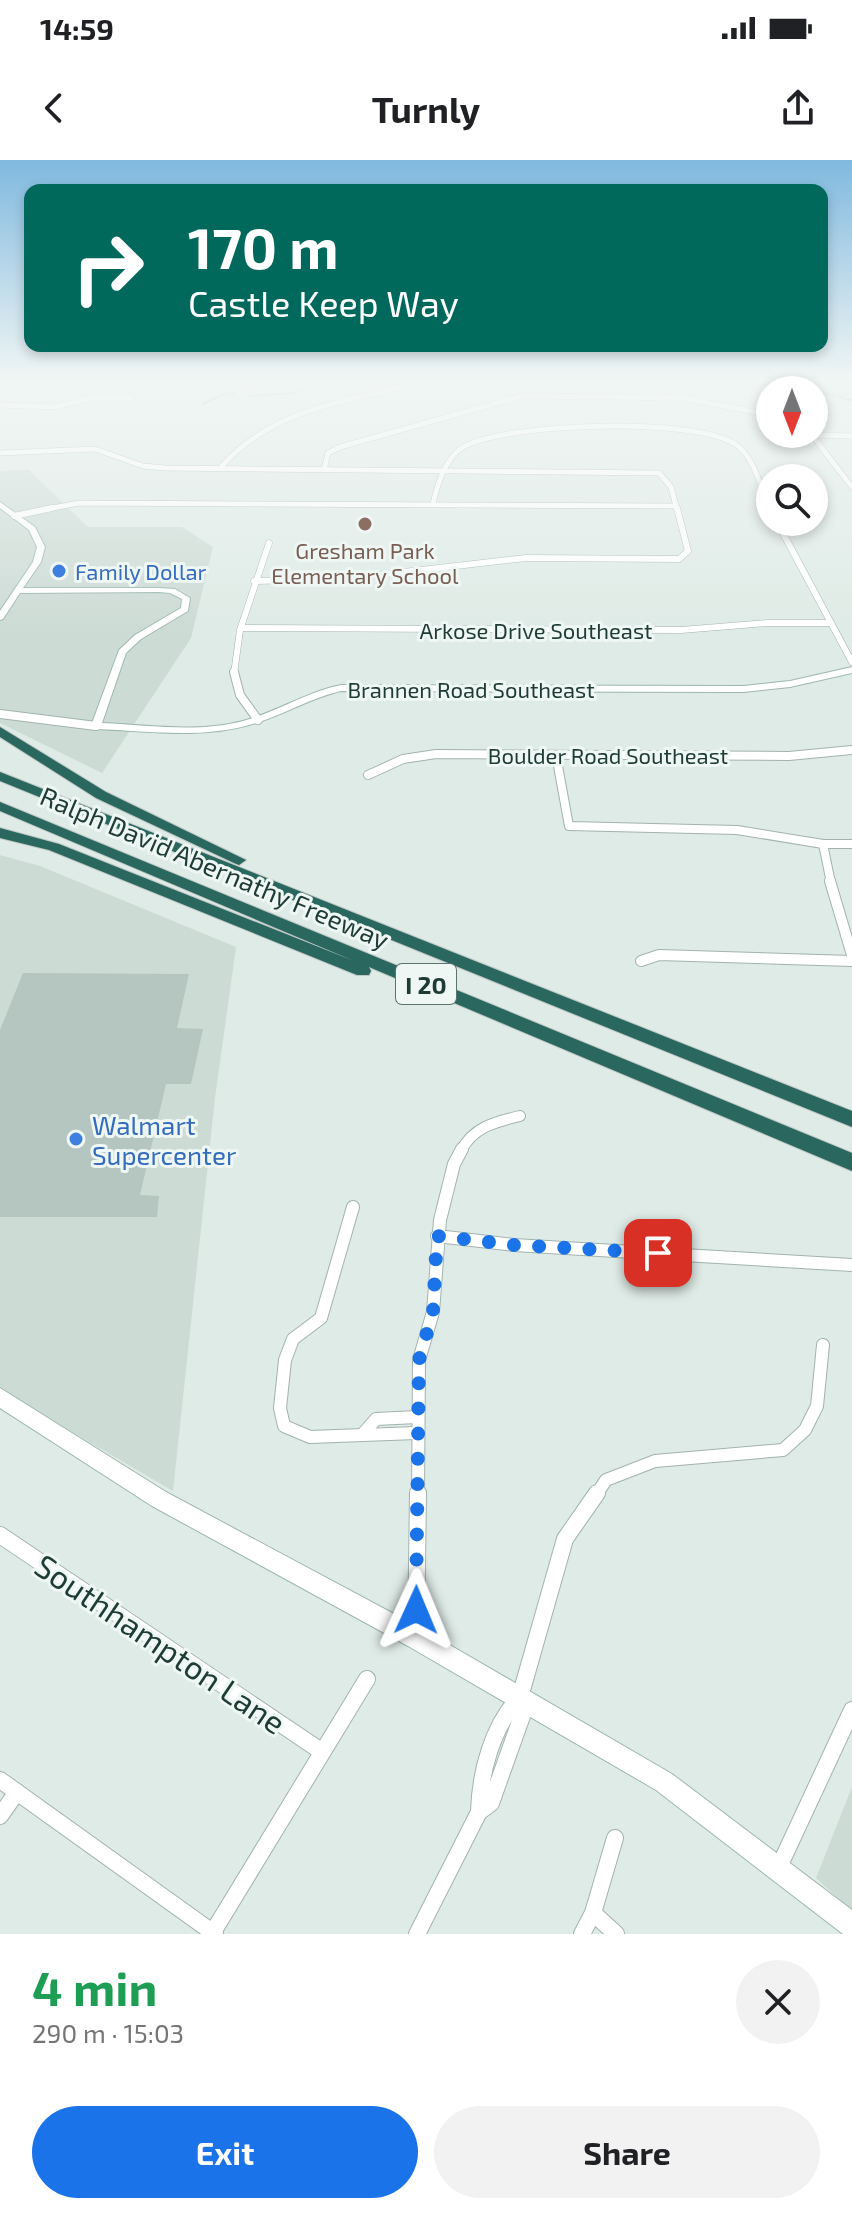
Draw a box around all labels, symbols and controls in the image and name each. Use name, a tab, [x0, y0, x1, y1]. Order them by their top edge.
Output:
text: 14:59	[40, 10, 114, 46]
icon: back	[32, 86, 76, 130]
icon: share	[776, 86, 820, 130]
text: Turnly	[372, 87, 480, 130]
text: 170 m	[188, 213, 339, 280]
icon: right	[56, 216, 160, 320]
text: Castle Keep Way	[188, 281, 459, 324]
north arrow	[756, 376, 828, 448]
map controls	[756, 376, 828, 536]
button: search	[756, 464, 828, 536]
marker: Gresham Park Elementary School	[356, 515, 374, 533]
place label: Gresham Park Elementary School	[271, 537, 459, 588]
place label: Family Dollar	[75, 558, 207, 584]
marker: Family Dollar	[50, 562, 68, 580]
street label: Arkose Drive Southeast	[420, 617, 652, 643]
street label: Brannen Road Southeast	[347, 676, 595, 702]
street label: Boulder Road Southeast	[488, 742, 728, 768]
street label: Ralph David Abernathy Freeway	[36, 779, 394, 955]
road number: I 20	[396, 964, 456, 1004]
place label: Walmart Supercenter	[92, 1109, 236, 1170]
marker: Walmart Supercenter	[67, 1130, 85, 1148]
pin	[624, 1219, 692, 1287]
icon: arrive	[636, 1231, 680, 1275]
street label: Southhampton Lane	[29, 1545, 293, 1741]
position arrow	[374, 1568, 458, 1652]
text: 4 min	[32, 1958, 157, 2016]
button: close	[736, 1960, 820, 2044]
text: 290 m · 15:03	[32, 2017, 184, 2048]
button: Exit	[32, 2106, 418, 2198]
button: Share	[434, 2106, 820, 2198]

